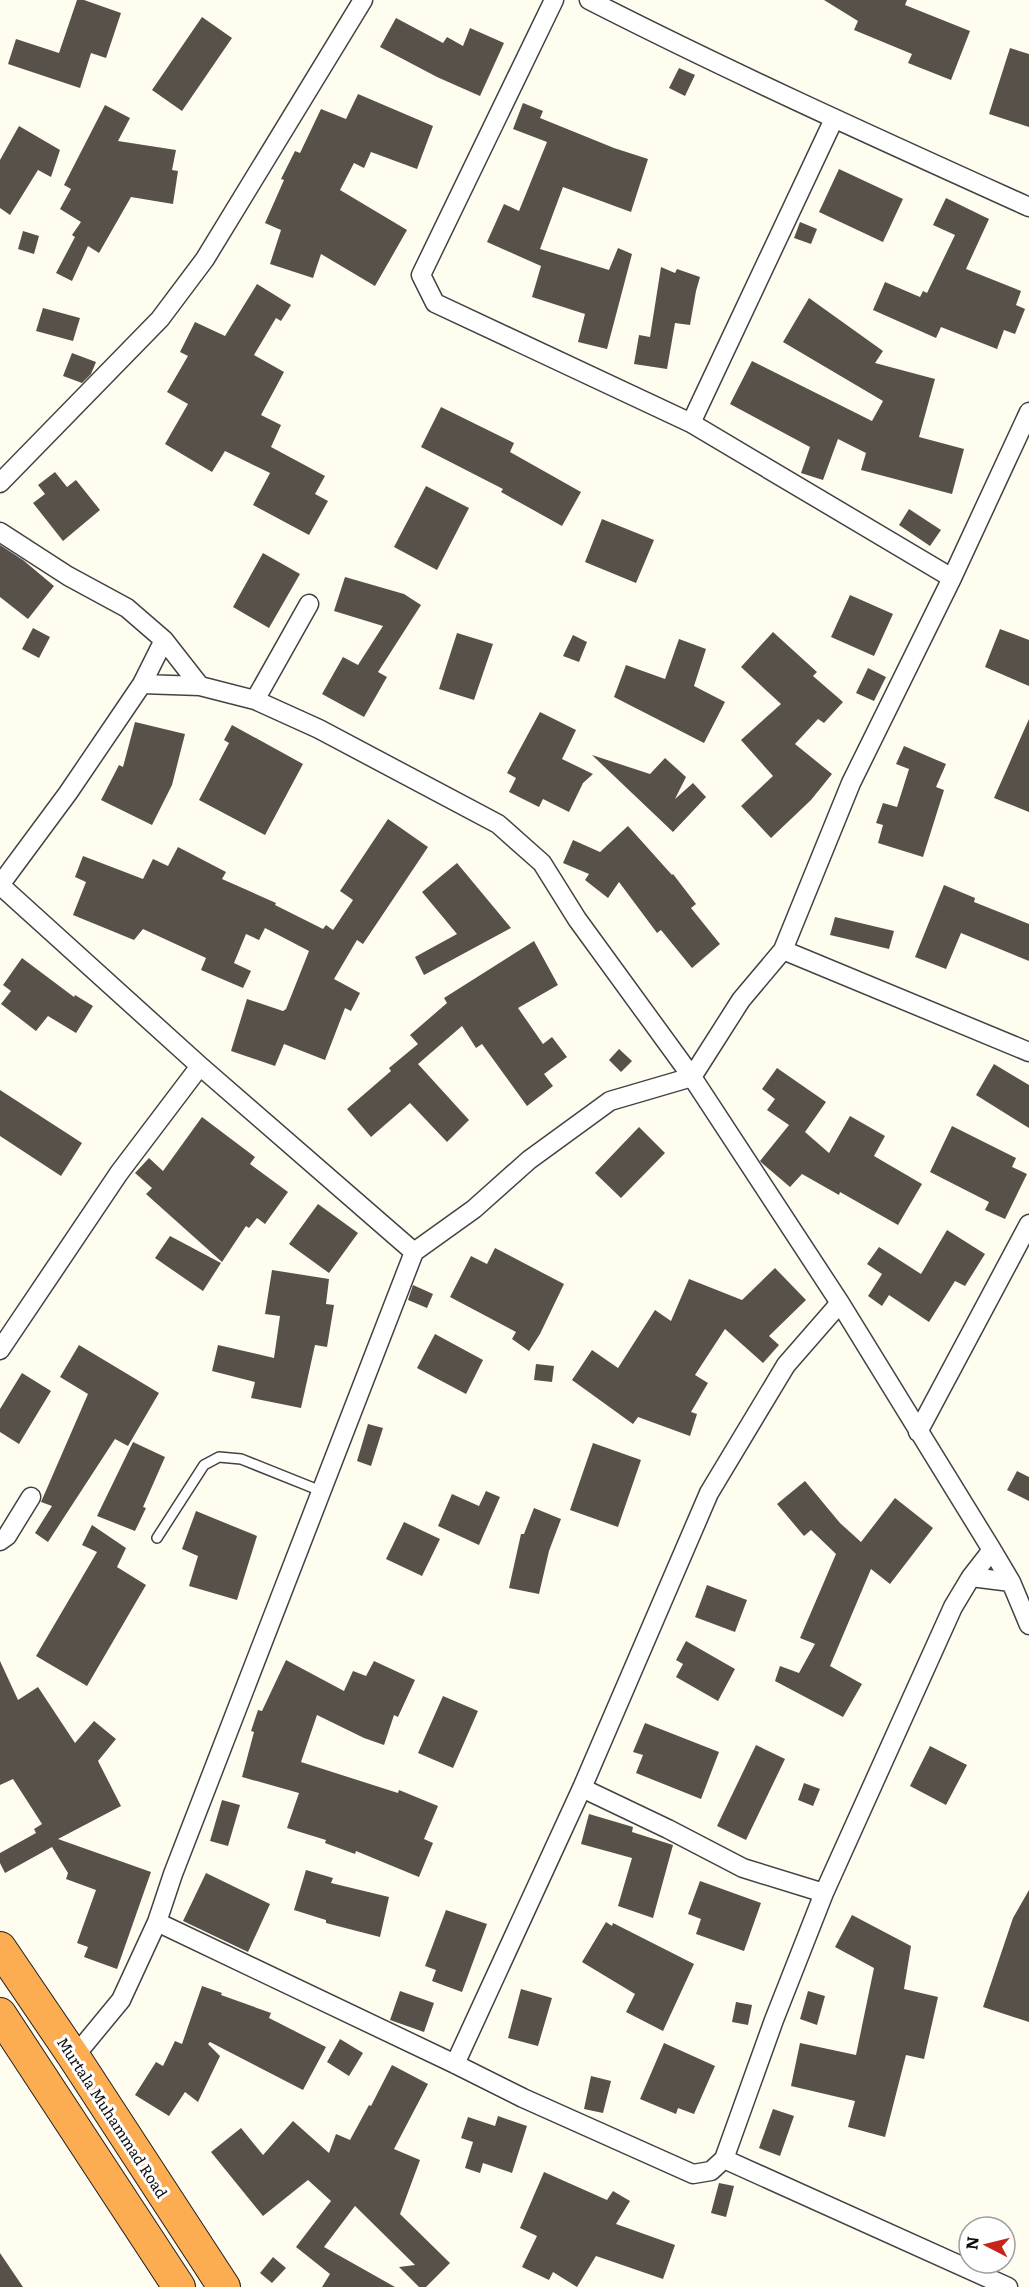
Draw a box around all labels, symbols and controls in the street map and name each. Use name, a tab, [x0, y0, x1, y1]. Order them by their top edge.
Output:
street label: Murtala Muhammad Road	[52, 2032, 174, 2202]
north arrow	[957, 2215, 1017, 2275]
text: N	[958, 2235, 984, 2251]

